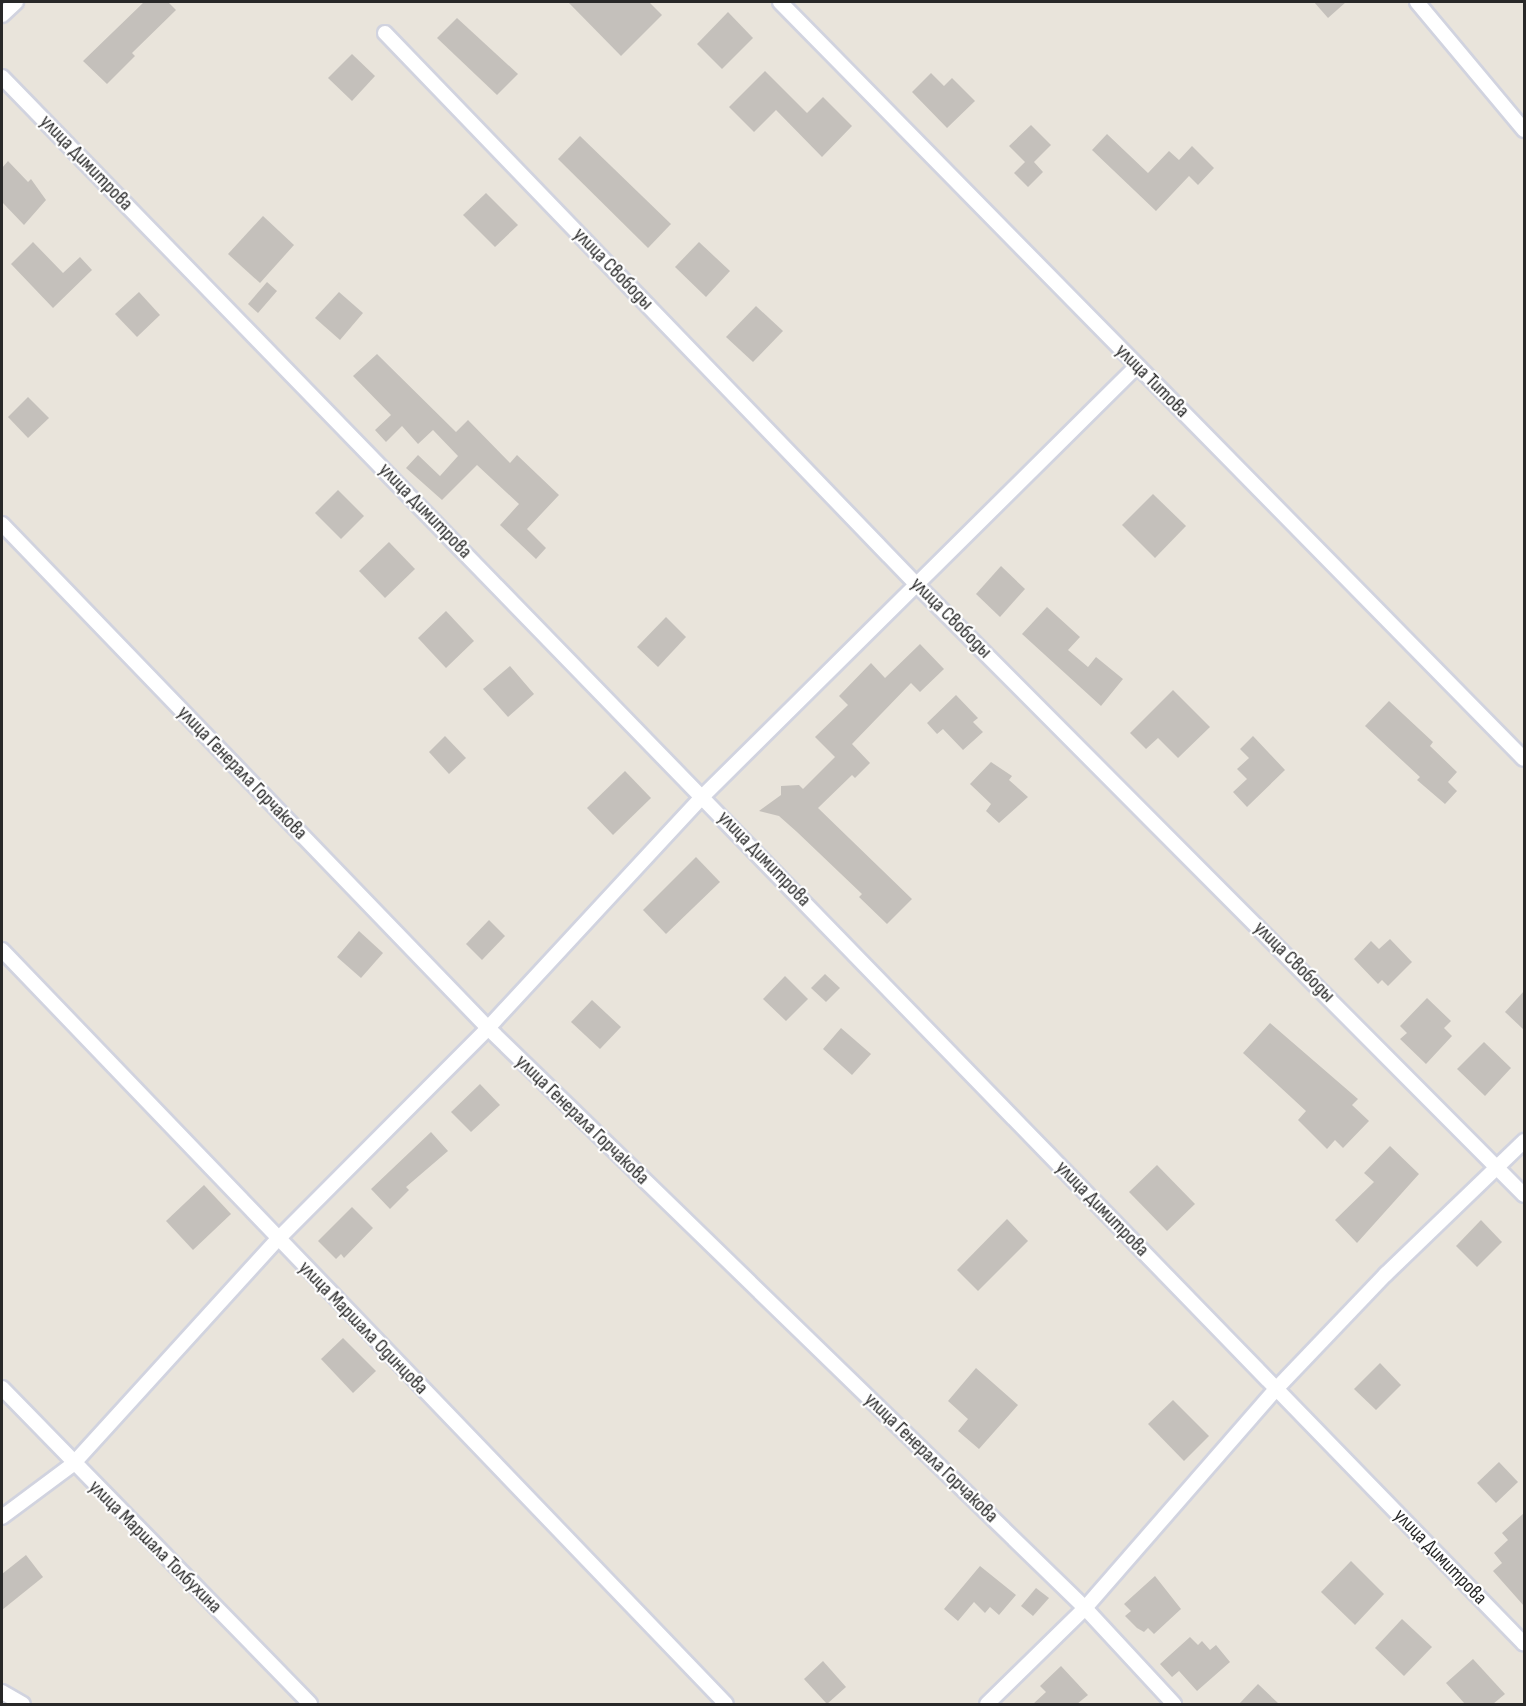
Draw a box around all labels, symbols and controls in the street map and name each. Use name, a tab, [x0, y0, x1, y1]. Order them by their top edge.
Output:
street label: улица Димитрова	[34, 110, 138, 216]
street label: улица Свободы	[568, 223, 658, 315]
street label: улица Титова	[1110, 339, 1194, 423]
street label: улица Димитрова	[373, 458, 477, 564]
street label: улица Свободы	[905, 572, 997, 664]
street label: улица Генерала Горчакова	[172, 701, 312, 845]
street label: улица Димитрова	[712, 806, 816, 912]
street label: улица Свободы	[1248, 916, 1340, 1008]
street label: улица Генерала Горчакова	[510, 1050, 654, 1190]
street label: улица Димитрова	[1050, 1156, 1154, 1262]
street label: улица Маршала Одинцова	[293, 1256, 433, 1400]
street label: улица Генерала Горчакова	[859, 1388, 1003, 1528]
street label: улица Маршала Толбухина	[83, 1475, 227, 1619]
street label: улица Димитрова	[1388, 1504, 1492, 1610]

